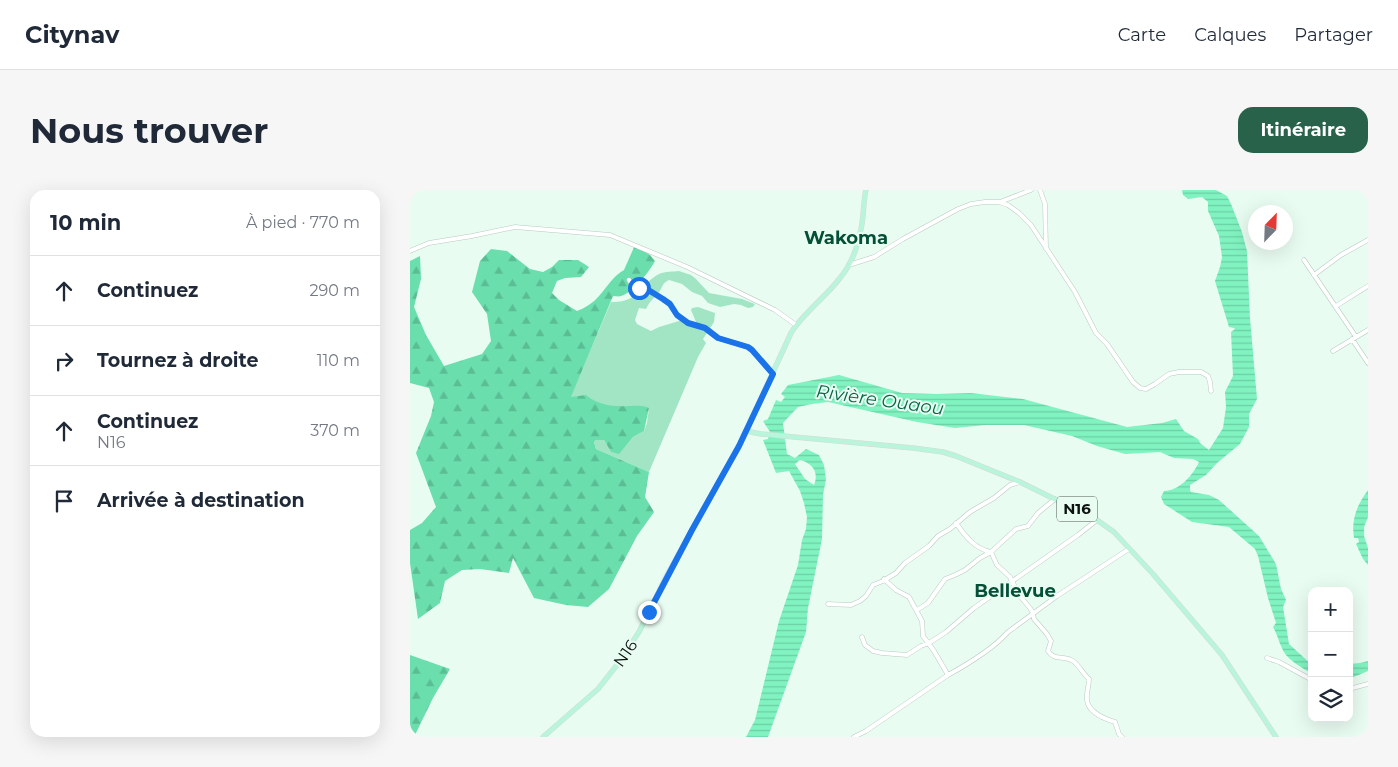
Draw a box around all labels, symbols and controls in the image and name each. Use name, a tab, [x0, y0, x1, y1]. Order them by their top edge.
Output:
text: Citynav	[25, 20, 119, 49]
text: Carte	[1118, 24, 1166, 46]
text: Calques	[1194, 24, 1266, 46]
text: Partager	[1294, 24, 1373, 46]
button: Itinéraire	[1238, 107, 1368, 153]
text: Nous trouver	[30, 109, 268, 152]
north arrow	[1248, 205, 1293, 250]
text: 10 min	[50, 210, 121, 235]
text: À pied · 770 m	[246, 213, 360, 232]
district label: Wakoma	[804, 227, 888, 249]
icon: ahead	[50, 277, 78, 305]
route start	[628, 277, 651, 300]
text: Continuez	[97, 279, 198, 302]
text: 290 m	[309, 281, 360, 300]
icon: right	[50, 347, 78, 375]
text: Tournez à droite	[97, 349, 258, 372]
text: 110 m	[317, 351, 360, 370]
water label: Rivière Ouaou	[815, 380, 945, 420]
text: Continuez	[97, 410, 198, 433]
icon: ahead	[50, 417, 78, 445]
text: 370 m	[310, 421, 360, 440]
text: N16	[97, 433, 126, 452]
icon: arrive	[50, 487, 78, 515]
text: Arrivée à destination	[97, 489, 305, 512]
road number: N16	[1057, 496, 1097, 522]
district label: Bellevue	[974, 580, 1056, 602]
map controls	[1308, 587, 1353, 722]
button: +	[1308, 587, 1353, 632]
route end	[638, 601, 661, 624]
button: −	[1308, 632, 1353, 677]
street label: N16	[609, 636, 642, 670]
button: layers	[1308, 677, 1353, 722]

